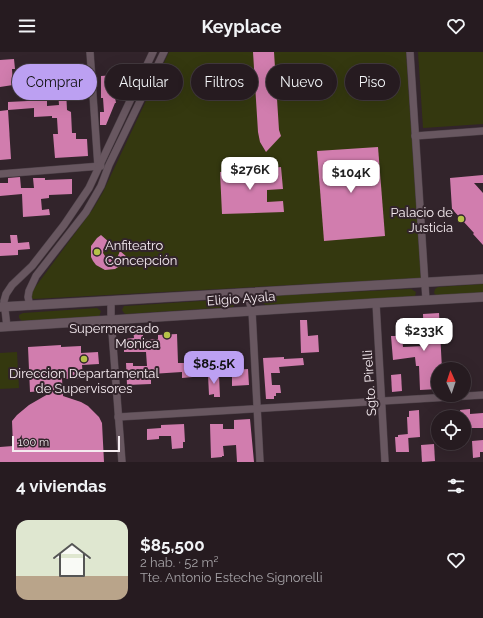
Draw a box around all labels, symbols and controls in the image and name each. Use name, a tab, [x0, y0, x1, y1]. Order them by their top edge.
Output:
icon: menu	[16, 15, 38, 37]
icon: heart	[445, 15, 467, 37]
text: Keyplace	[201, 16, 282, 37]
chip: Comprar	[12, 64, 97, 100]
chip: Alquilar	[105, 64, 183, 100]
chip: Filtros	[191, 64, 258, 100]
chip: Nuevo	[266, 64, 337, 100]
chip: Piso	[345, 64, 400, 100]
pin: $276K	[222, 157, 278, 191]
pin: $104K	[323, 160, 379, 194]
text: $276K	[230, 162, 270, 177]
text: $104K	[332, 165, 370, 180]
place label: Palacio de Justicia	[391, 205, 453, 235]
marker: Palacio de Justicia	[456, 214, 466, 224]
place label: Anfiteatro Concepción	[105, 238, 177, 268]
marker: Anfiteatro Concepción	[92, 247, 102, 257]
street label: Eligio Ayala	[206, 289, 276, 308]
pin: $233K	[396, 318, 452, 352]
place label: Supermercado Monica	[69, 321, 159, 351]
text: $233K	[405, 323, 443, 338]
marker: Supermercado Monica	[162, 330, 172, 340]
street label: Sgto. Pirelli	[360, 349, 379, 417]
pin: $85.5K	[181, 351, 247, 385]
marker: Direccion Departamental de Supervisores	[79, 354, 89, 364]
text: $85.5K	[193, 356, 235, 371]
north arrow	[431, 362, 471, 402]
map controls	[431, 362, 471, 450]
place label: Direccion Departamental de Supervisores	[9, 366, 159, 396]
button: locate	[431, 410, 471, 450]
scale bar	[12, 434, 120, 453]
text: 100 m	[18, 436, 49, 449]
icon: filters	[445, 475, 467, 497]
text: 4 viviendas	[16, 476, 106, 496]
text: $85,500	[140, 535, 205, 555]
icon: home	[48, 536, 96, 584]
icon: heart	[445, 549, 467, 571]
text: 2 hab. · 52 m²	[140, 555, 218, 570]
text: Tte. Antonio Esteche Signorelli	[140, 570, 322, 585]

